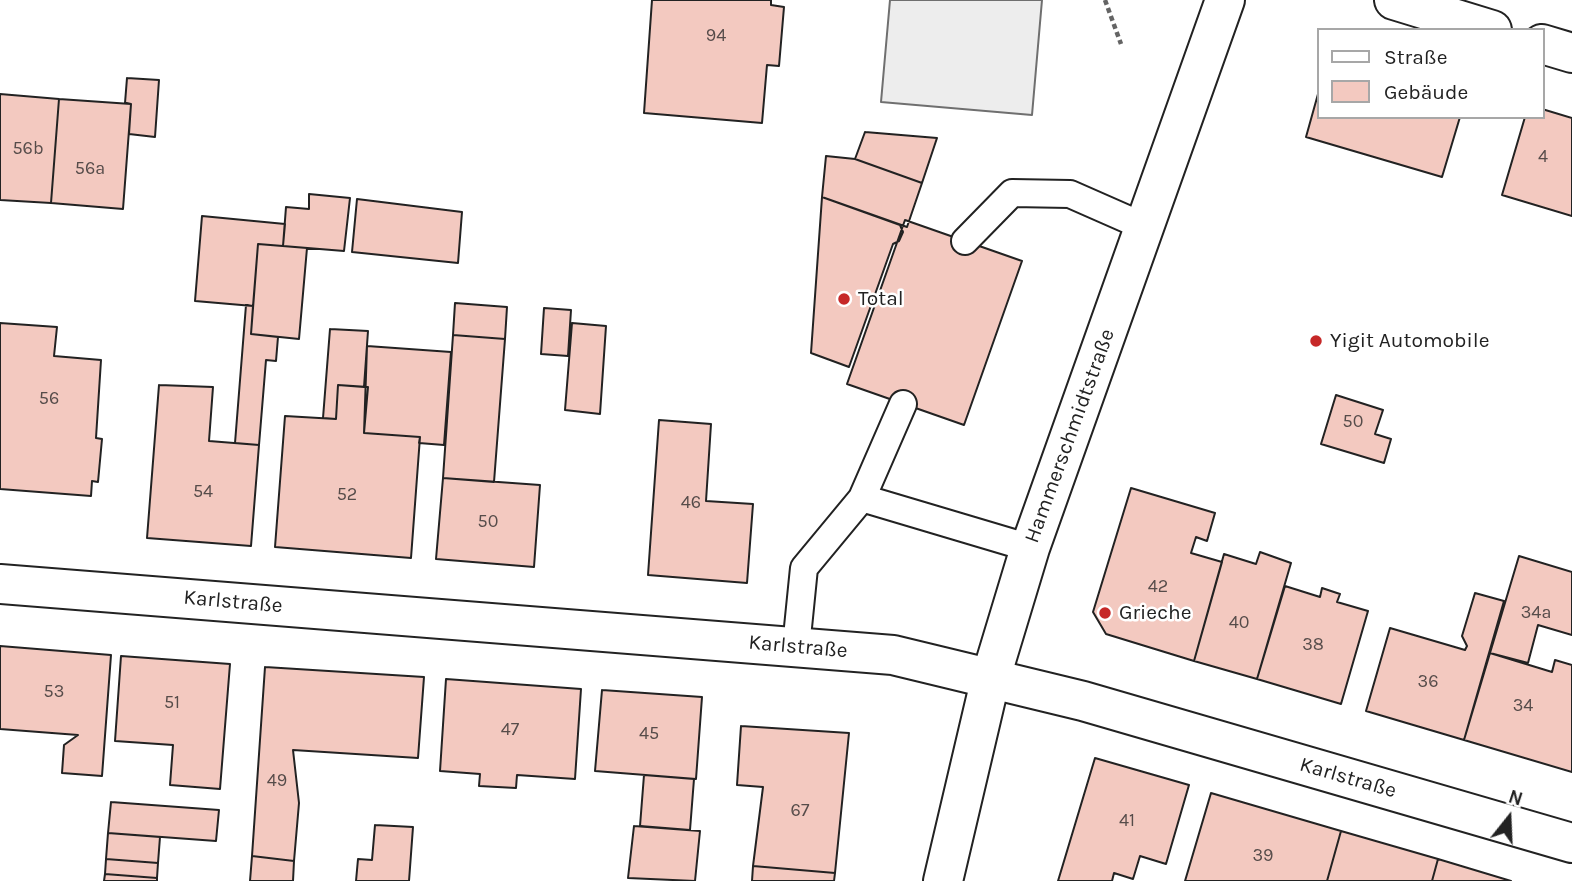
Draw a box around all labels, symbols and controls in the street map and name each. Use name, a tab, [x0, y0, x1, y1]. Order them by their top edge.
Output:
house number: 94	[706, 25, 726, 47]
legend	[1316, 28, 1544, 119]
text: Straße	[1384, 45, 1447, 69]
text: Gebäude	[1384, 80, 1468, 104]
house number: 56b	[12, 138, 44, 160]
house number: 4	[1538, 146, 1548, 168]
house number: 56a	[75, 158, 105, 180]
place label: Total	[858, 286, 904, 312]
marker: Total	[836, 291, 852, 307]
street label: Hammerschmidtstraße	[1020, 326, 1120, 546]
place label: Yigit Automobile	[1330, 328, 1489, 354]
marker: Yigit Automobile	[1308, 333, 1324, 349]
house number: 56	[39, 388, 59, 410]
house number: 50	[1343, 411, 1363, 433]
house number: 54	[193, 481, 213, 503]
house number: 52	[337, 484, 357, 506]
house number: 46	[681, 492, 701, 514]
house number: 50	[478, 511, 498, 533]
house number: 42	[1148, 576, 1168, 598]
street label: Karlstraße	[182, 585, 284, 619]
place label: Grieche	[1119, 600, 1191, 626]
house number: 34a	[1521, 602, 1551, 624]
marker: Grieche	[1097, 605, 1113, 621]
house number: 40	[1229, 612, 1249, 634]
street label: Karlstraße	[747, 630, 849, 664]
house number: 38	[1302, 634, 1324, 656]
house number: 36	[1418, 671, 1438, 693]
house number: 53	[44, 681, 64, 703]
house number: 51	[164, 692, 180, 714]
house number: 34	[1513, 695, 1533, 717]
house number: 47	[501, 719, 519, 741]
house number: 45	[639, 723, 659, 745]
street label: Karlstraße	[1297, 752, 1399, 804]
house number: 49	[267, 770, 287, 792]
north arrow	[1474, 783, 1544, 853]
text: N	[1506, 785, 1525, 811]
house number: 67	[791, 800, 809, 822]
house number: 41	[1119, 810, 1135, 832]
house number: 39	[1252, 845, 1274, 867]

